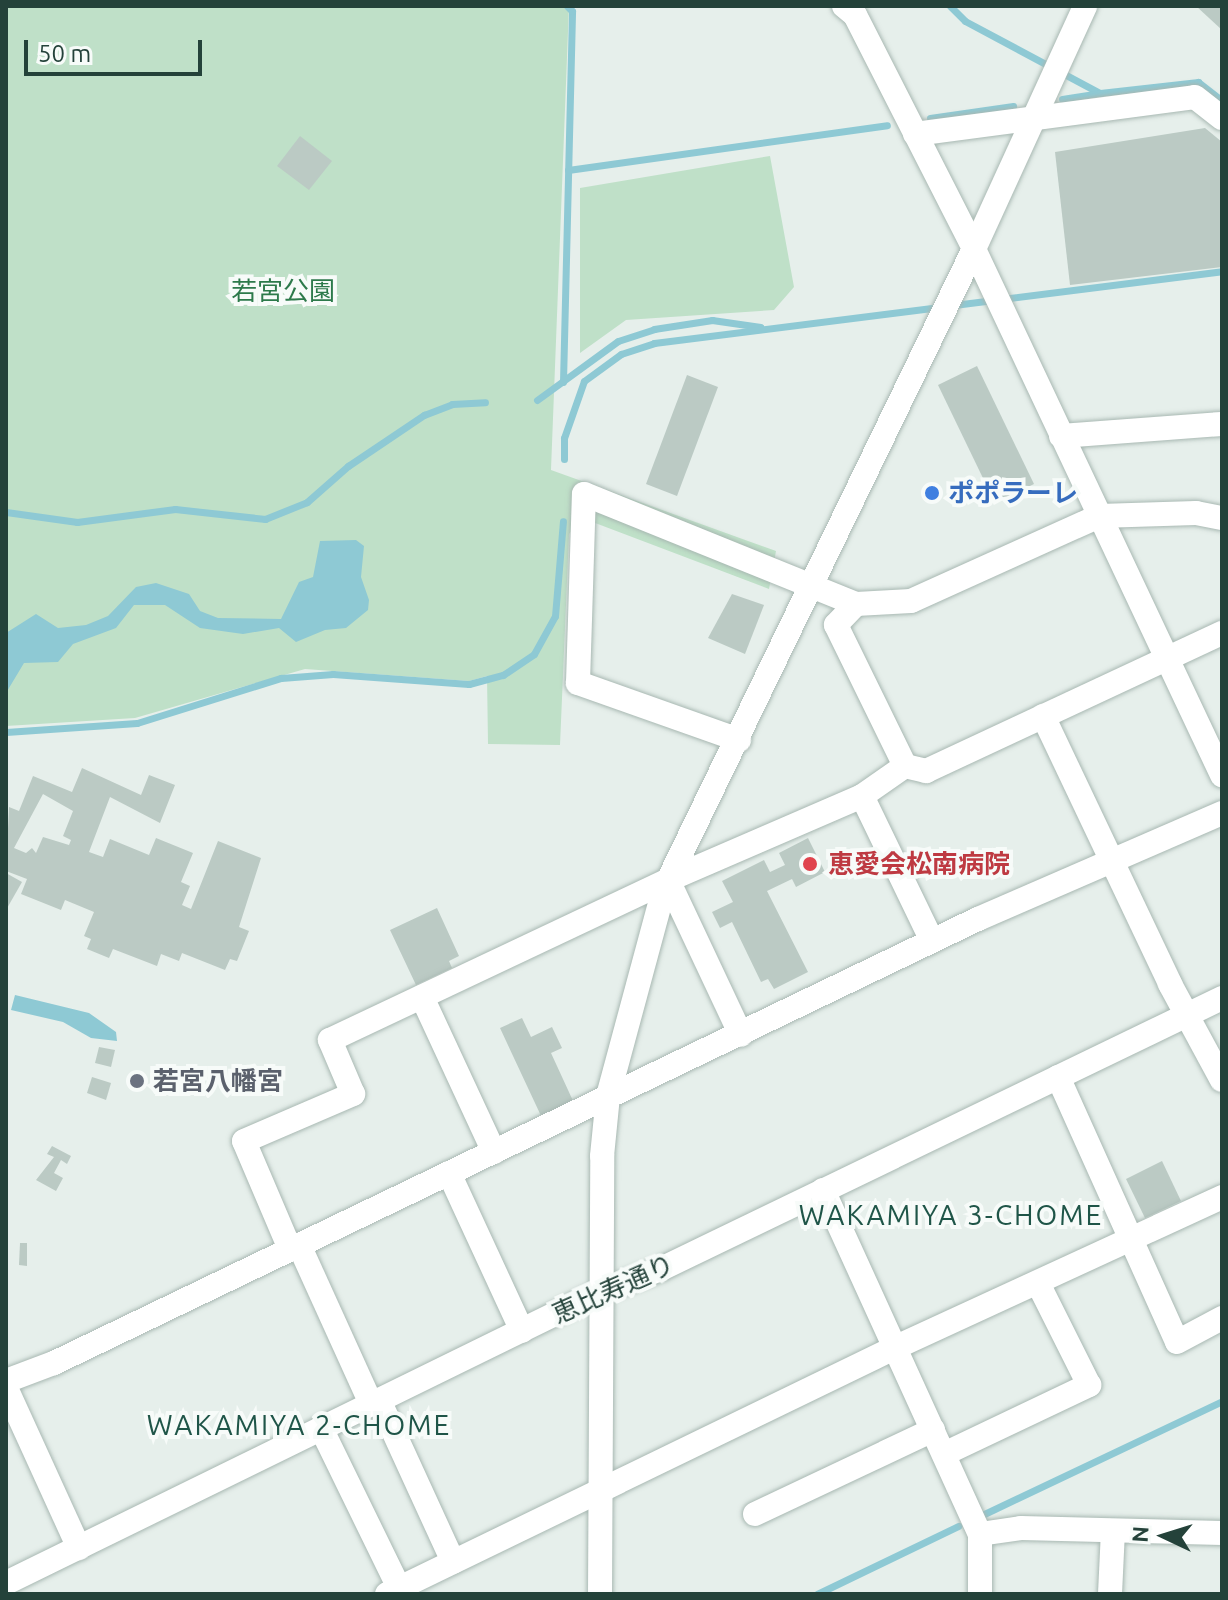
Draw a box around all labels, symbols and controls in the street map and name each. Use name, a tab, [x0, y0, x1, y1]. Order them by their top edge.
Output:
scale bar	[28, 24, 206, 74]
text: 50 m	[38, 40, 91, 67]
park label: 若宮公園	[231, 275, 335, 307]
place label: ポポラーレ	[948, 477, 1078, 509]
marker: ポポラーレ	[923, 484, 941, 502]
place label: 恵愛会松南病院	[828, 848, 1010, 880]
marker: 恵愛会松南病院	[799, 853, 821, 875]
place label: 若宮八幡宮	[153, 1065, 283, 1097]
marker: 若宮八幡宮	[128, 1072, 146, 1090]
district label: WAKAMIYA 3-CHOME	[799, 1198, 1103, 1232]
street label: 恵比寿通り	[547, 1248, 679, 1330]
district label: WAKAMIYA 2-CHOME	[147, 1408, 451, 1442]
north arrow	[1124, 1496, 1204, 1576]
text: N	[1127, 1525, 1153, 1543]

